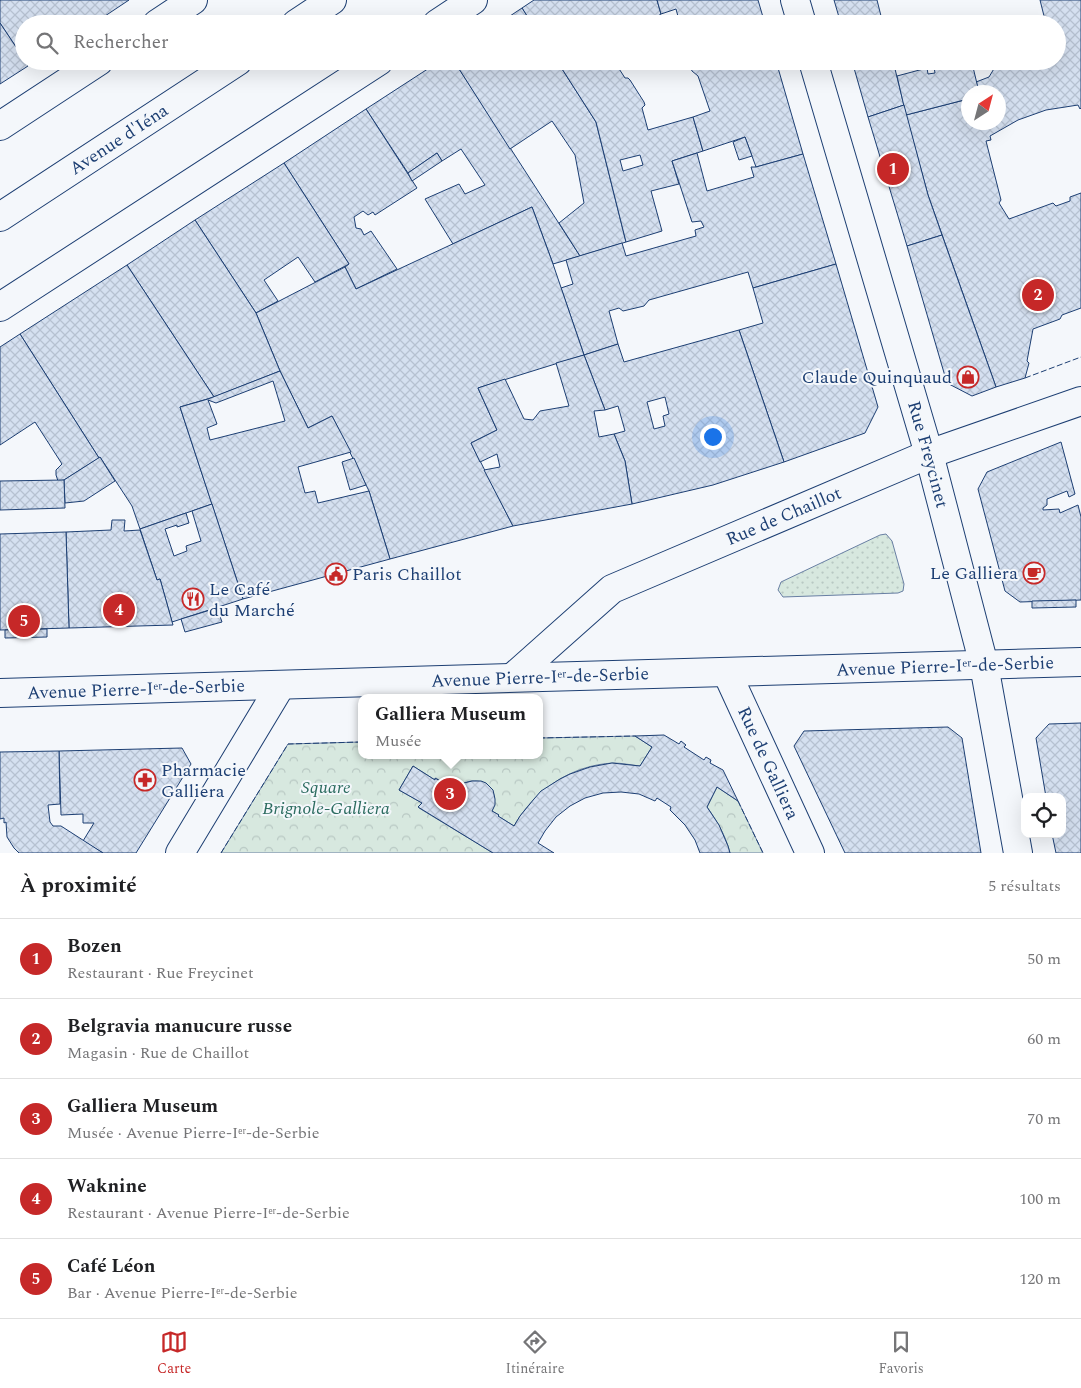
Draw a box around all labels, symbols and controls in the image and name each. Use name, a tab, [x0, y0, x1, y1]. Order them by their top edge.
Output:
search box	[15, 15, 1066, 70]
text: Rechercher	[73, 28, 169, 57]
icon: search	[33, 29, 61, 57]
north arrow	[961, 85, 1006, 130]
street label: Avenue d'Iéna	[64, 97, 174, 182]
pin: 1	[877, 150, 909, 188]
pin: 2	[1022, 276, 1054, 314]
place label: Claude Quinquaud	[802, 364, 952, 391]
shop icon: Claude Quinquaud	[956, 365, 980, 389]
street label: Rue Freycinet	[900, 398, 956, 511]
your location	[700, 424, 726, 450]
street label: Rue de Chaillot	[722, 480, 846, 553]
place label: Le Galliera	[930, 560, 1018, 587]
place label: Paris Chaillot	[352, 561, 462, 588]
cafe icon: Le Galliera	[1022, 561, 1046, 585]
public building icon: Paris Chaillot	[324, 562, 348, 586]
place label: Le Café du Marché	[209, 576, 295, 624]
restaurant icon: Le Café du Marché	[181, 587, 205, 611]
pin: 4	[103, 591, 135, 629]
pin: 5	[8, 602, 40, 640]
street label: Avenue Pierre-Iᵉʳ-de-Serbie	[836, 649, 1054, 684]
street label: Avenue Pierre-Iᵉʳ-de-Serbie	[431, 660, 649, 695]
street label: Avenue Pierre-Iᵉʳ-de-Serbie	[27, 672, 245, 707]
popup	[358, 694, 543, 759]
text: Galliera Museum	[375, 700, 526, 729]
street label: Rue de Galliera	[730, 702, 806, 824]
text: Musée	[375, 729, 422, 753]
place label: Pharmacie Galliera	[161, 757, 246, 805]
pharmacy icon: Pharmacie Galliera	[133, 768, 157, 792]
park label: Square Brignole-Galliera	[262, 774, 390, 822]
pin: 3	[434, 775, 466, 813]
map controls	[1021, 793, 1066, 838]
button: locate	[1021, 793, 1066, 838]
text: À proximité	[20, 870, 137, 902]
text: 5 résultats	[988, 874, 1061, 898]
text: Bozen	[67, 932, 122, 961]
text: 1	[32, 947, 40, 971]
text: 50 m	[1027, 947, 1061, 971]
text: Restaurant · Rue Freycinet	[67, 961, 254, 985]
text: Belgravia manucure russe	[67, 1012, 292, 1041]
text: 2	[32, 1027, 40, 1051]
text: 60 m	[1027, 1027, 1061, 1051]
text: Magasin · Rue de Chaillot	[67, 1041, 249, 1065]
text: Galliera Museum	[67, 1092, 218, 1121]
text: 3	[32, 1107, 40, 1131]
text: 70 m	[1027, 1107, 1061, 1131]
text: Musée · Avenue Pierre-Iᵉʳ-de-Serbie	[67, 1121, 320, 1145]
text: Waknine	[67, 1172, 147, 1201]
text: 4	[32, 1187, 40, 1211]
text: 100 m	[1019, 1187, 1061, 1211]
text: Restaurant · Avenue Pierre-Iᵉʳ-de-Serbie	[67, 1201, 350, 1225]
text: Café Léon	[67, 1252, 155, 1281]
text: 5	[32, 1267, 40, 1291]
text: 120 m	[1019, 1267, 1061, 1291]
text: Bar · Avenue Pierre-Iᵉʳ-de-Serbie	[67, 1281, 298, 1305]
tab: Carte	[157, 1328, 191, 1379]
tab: Itinéraire	[505, 1328, 564, 1379]
tab: Favoris	[878, 1328, 924, 1379]

